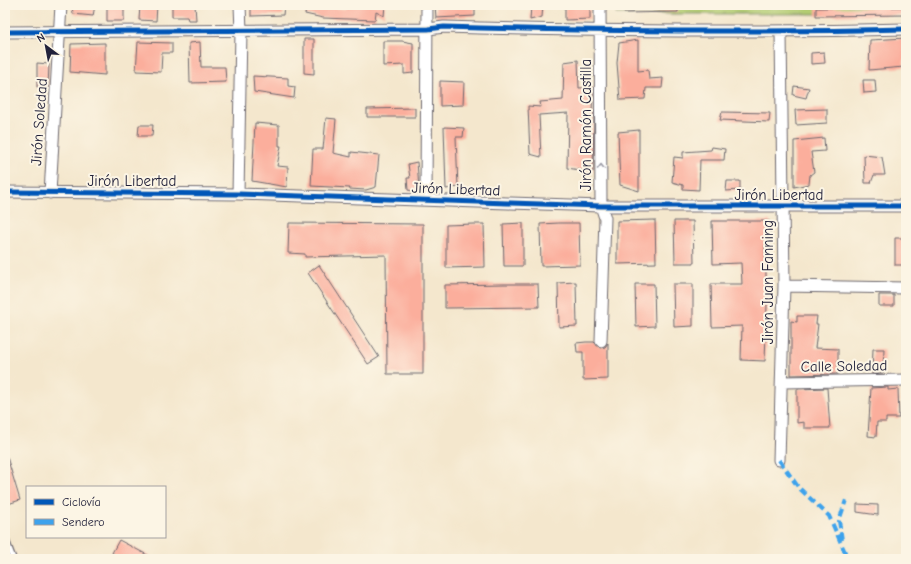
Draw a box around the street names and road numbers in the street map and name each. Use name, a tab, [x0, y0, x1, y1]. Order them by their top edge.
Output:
street label: Jirón Ramón Castilla	[577, 59, 595, 191]
street label: Jirón Soledad	[27, 78, 51, 166]
street label: Jirón Libertad	[88, 172, 176, 190]
street label: Jirón Libertad	[411, 178, 501, 200]
street label: Jirón Libertad	[735, 186, 823, 204]
street label: Jirón Juan Fanning	[759, 220, 777, 344]
street label: Calle Soledad	[800, 356, 888, 376]

